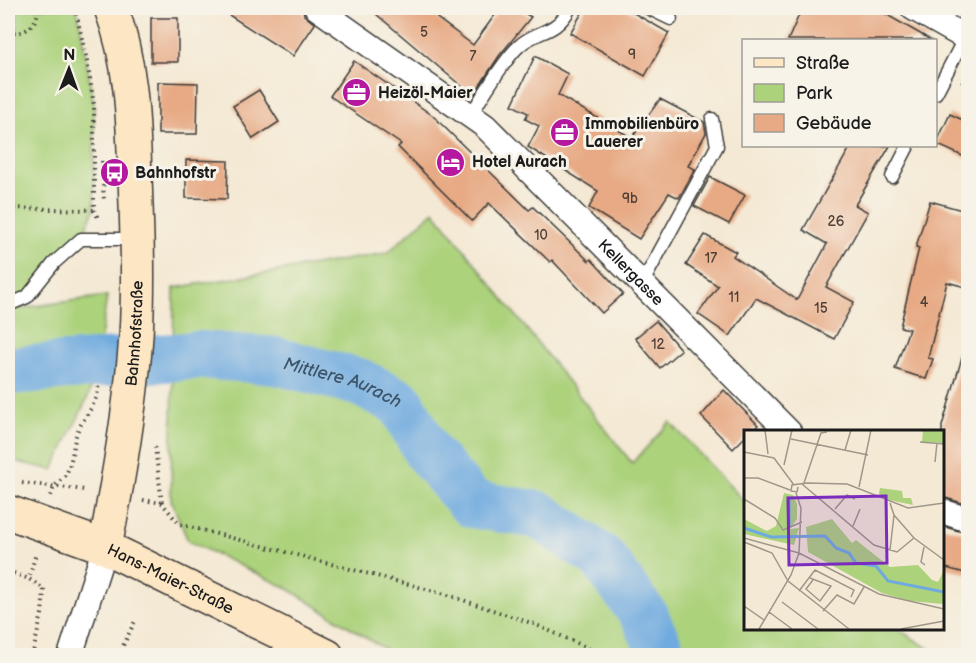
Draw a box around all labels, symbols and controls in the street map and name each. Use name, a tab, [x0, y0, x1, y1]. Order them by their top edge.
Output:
house number: 5	[420, 24, 428, 41]
north arrow	[39, 39, 99, 99]
legend	[742, 39, 937, 147]
text: N	[63, 46, 75, 65]
house number: 9	[628, 46, 636, 63]
house number: 7	[470, 48, 477, 65]
text: Straße	[796, 53, 850, 74]
office icon: Heizöl-Maier	[341, 77, 373, 109]
text: Park	[796, 83, 832, 104]
place label: Heizöl-Maier	[378, 84, 473, 103]
text: Gebäude	[796, 113, 872, 134]
place label: Immobilienbüro Lauerer	[585, 115, 699, 152]
office icon: Immobilienbüro Lauerer	[548, 117, 580, 149]
hotel icon: Hotel Aurach	[435, 146, 467, 178]
place label: Hotel Aurach	[472, 153, 567, 172]
bus stop icon: Bahnhofstr	[98, 157, 130, 189]
place label: Bahnhofstr	[135, 164, 217, 183]
house number: 9b	[622, 190, 638, 207]
house number: 26	[828, 213, 845, 230]
house number: 10	[534, 227, 548, 244]
street label: Kellergasse	[594, 236, 668, 310]
house number: 17	[705, 250, 717, 267]
street label: Bahnhofstraße	[122, 280, 147, 387]
house number: 11	[729, 289, 739, 306]
house number: 4	[920, 294, 929, 311]
house number: 15	[814, 300, 828, 317]
house number: 12	[651, 336, 666, 353]
water label: Mittlere Aurach	[281, 353, 405, 412]
inset map	[744, 430, 943, 630]
street label: Hans-Maier-Straße	[104, 540, 237, 618]

